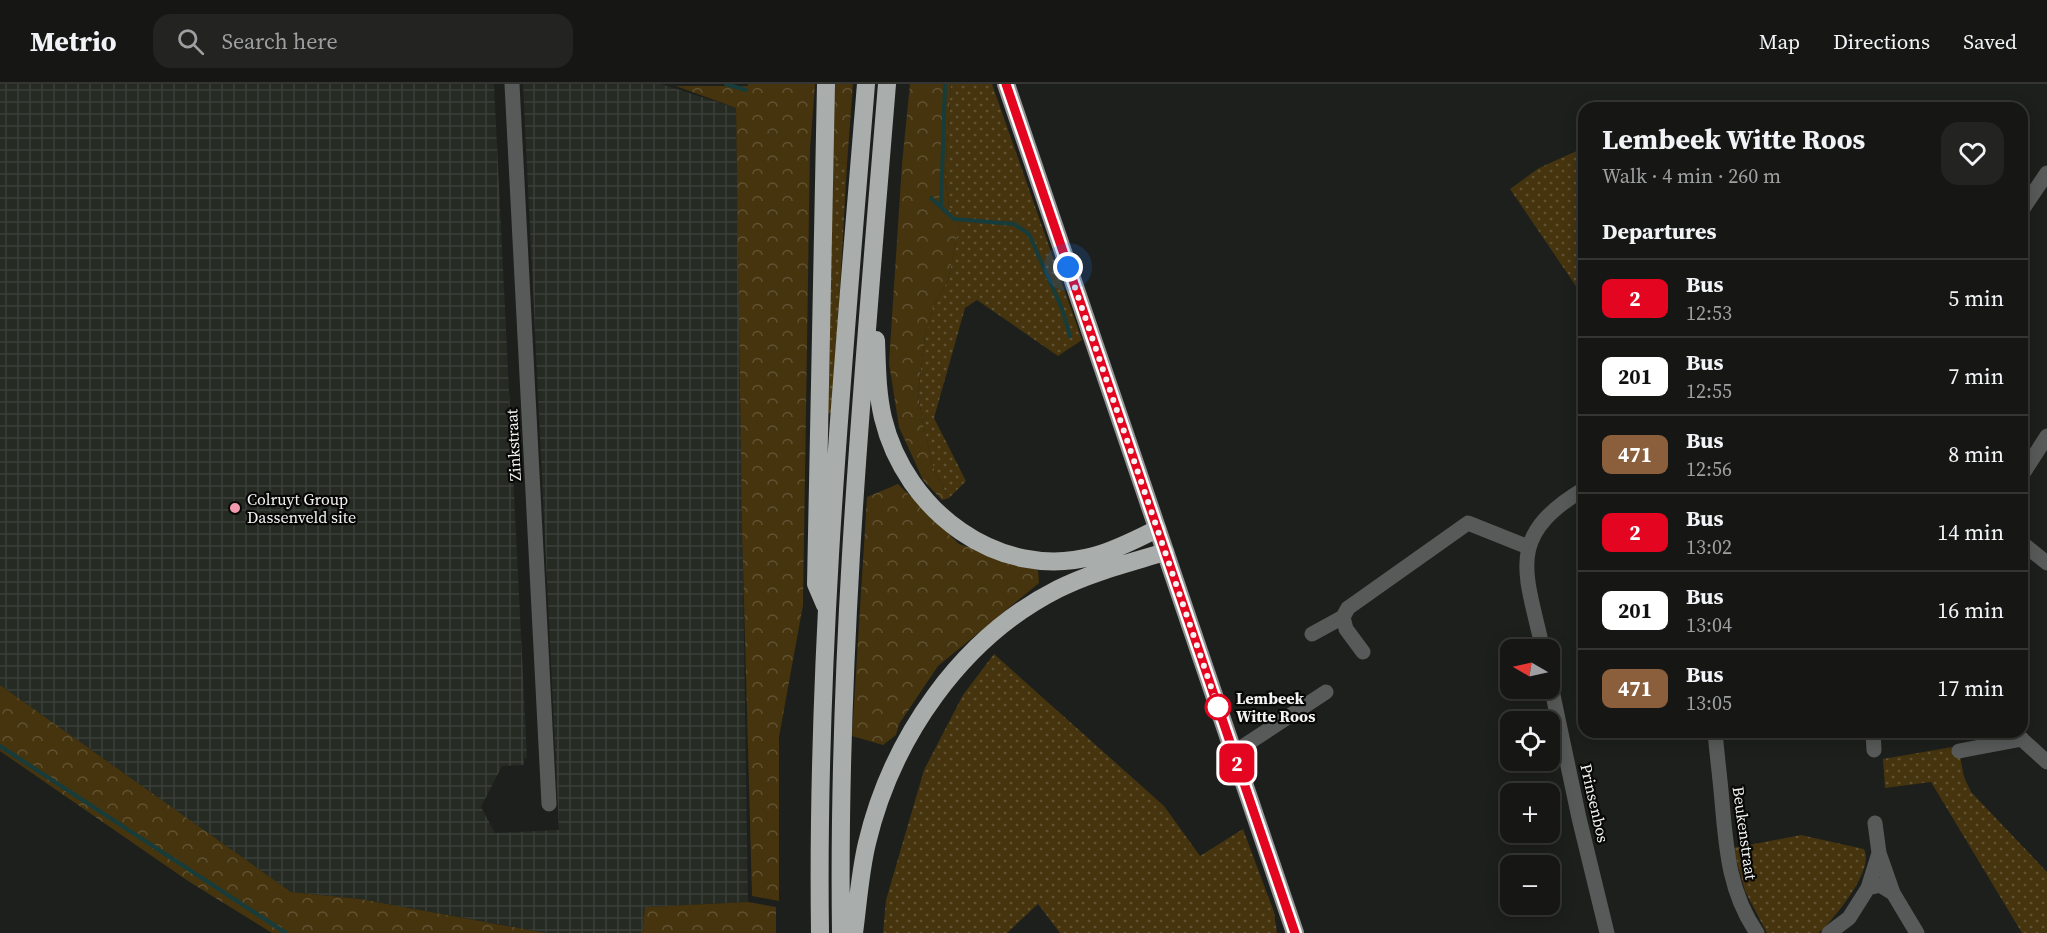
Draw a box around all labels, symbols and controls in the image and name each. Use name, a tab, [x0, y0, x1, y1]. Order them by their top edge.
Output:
search box	[153, 14, 573, 68]
text: Metrio	[30, 22, 117, 60]
icon: search	[174, 25, 207, 58]
text: Search here	[222, 26, 338, 56]
text: Map	[1759, 27, 1800, 56]
text: Directions	[1833, 27, 1930, 56]
text: Saved	[1963, 27, 2017, 56]
text: Lembeek Witte Roos	[1602, 120, 1865, 158]
button: heart	[1941, 122, 2004, 185]
text: Walk · 4 min · 260 m	[1602, 162, 1781, 190]
text: Departures	[1602, 216, 1716, 246]
your location	[1053, 252, 1083, 282]
text: Bus	[1686, 269, 1723, 299]
text: 5 min	[1948, 283, 2004, 313]
text: 2	[1629, 284, 1641, 313]
text: 12:53	[1686, 299, 1732, 327]
text: Bus	[1686, 347, 1723, 377]
text: 7 min	[1948, 361, 2004, 391]
text: 201	[1618, 362, 1652, 391]
text: 12:55	[1686, 377, 1732, 405]
street label: Zinkstraat	[500, 408, 526, 482]
text: Bus	[1686, 425, 1723, 455]
text: 8 min	[1948, 439, 2004, 469]
text: 471	[1618, 440, 1652, 469]
text: 12:56	[1686, 455, 1732, 483]
place label: Colruyt Group Dassenveld site	[247, 488, 356, 528]
marker: Colruyt Group Dassenveld site	[228, 501, 242, 515]
text: Bus	[1686, 503, 1723, 533]
text: 14 min	[1937, 517, 2004, 547]
text: 2	[1629, 518, 1641, 547]
text: 13:02	[1686, 533, 1732, 561]
text: Bus	[1686, 581, 1723, 611]
text: 16 min	[1937, 595, 2004, 625]
text: 201	[1618, 596, 1652, 625]
text: 13:04	[1686, 611, 1732, 639]
north arrow	[1500, 639, 1560, 699]
map controls	[1500, 639, 1560, 915]
text: Bus	[1686, 659, 1723, 689]
text: 17 min	[1937, 673, 2004, 703]
text: 471	[1618, 674, 1652, 703]
place label: Lembeek Witte Roos	[1236, 687, 1315, 727]
text: 13:05	[1686, 689, 1732, 717]
marker: Lembeek Witte Roos	[1205, 694, 1231, 720]
button: locate	[1500, 711, 1560, 771]
line badge: 2	[1218, 744, 1256, 782]
text: 2	[1231, 749, 1243, 778]
street label: Prinsenbos	[1575, 761, 1615, 845]
button: +	[1500, 783, 1560, 843]
street label: Beukenstraat	[1728, 785, 1763, 882]
button: −	[1500, 855, 1560, 915]

